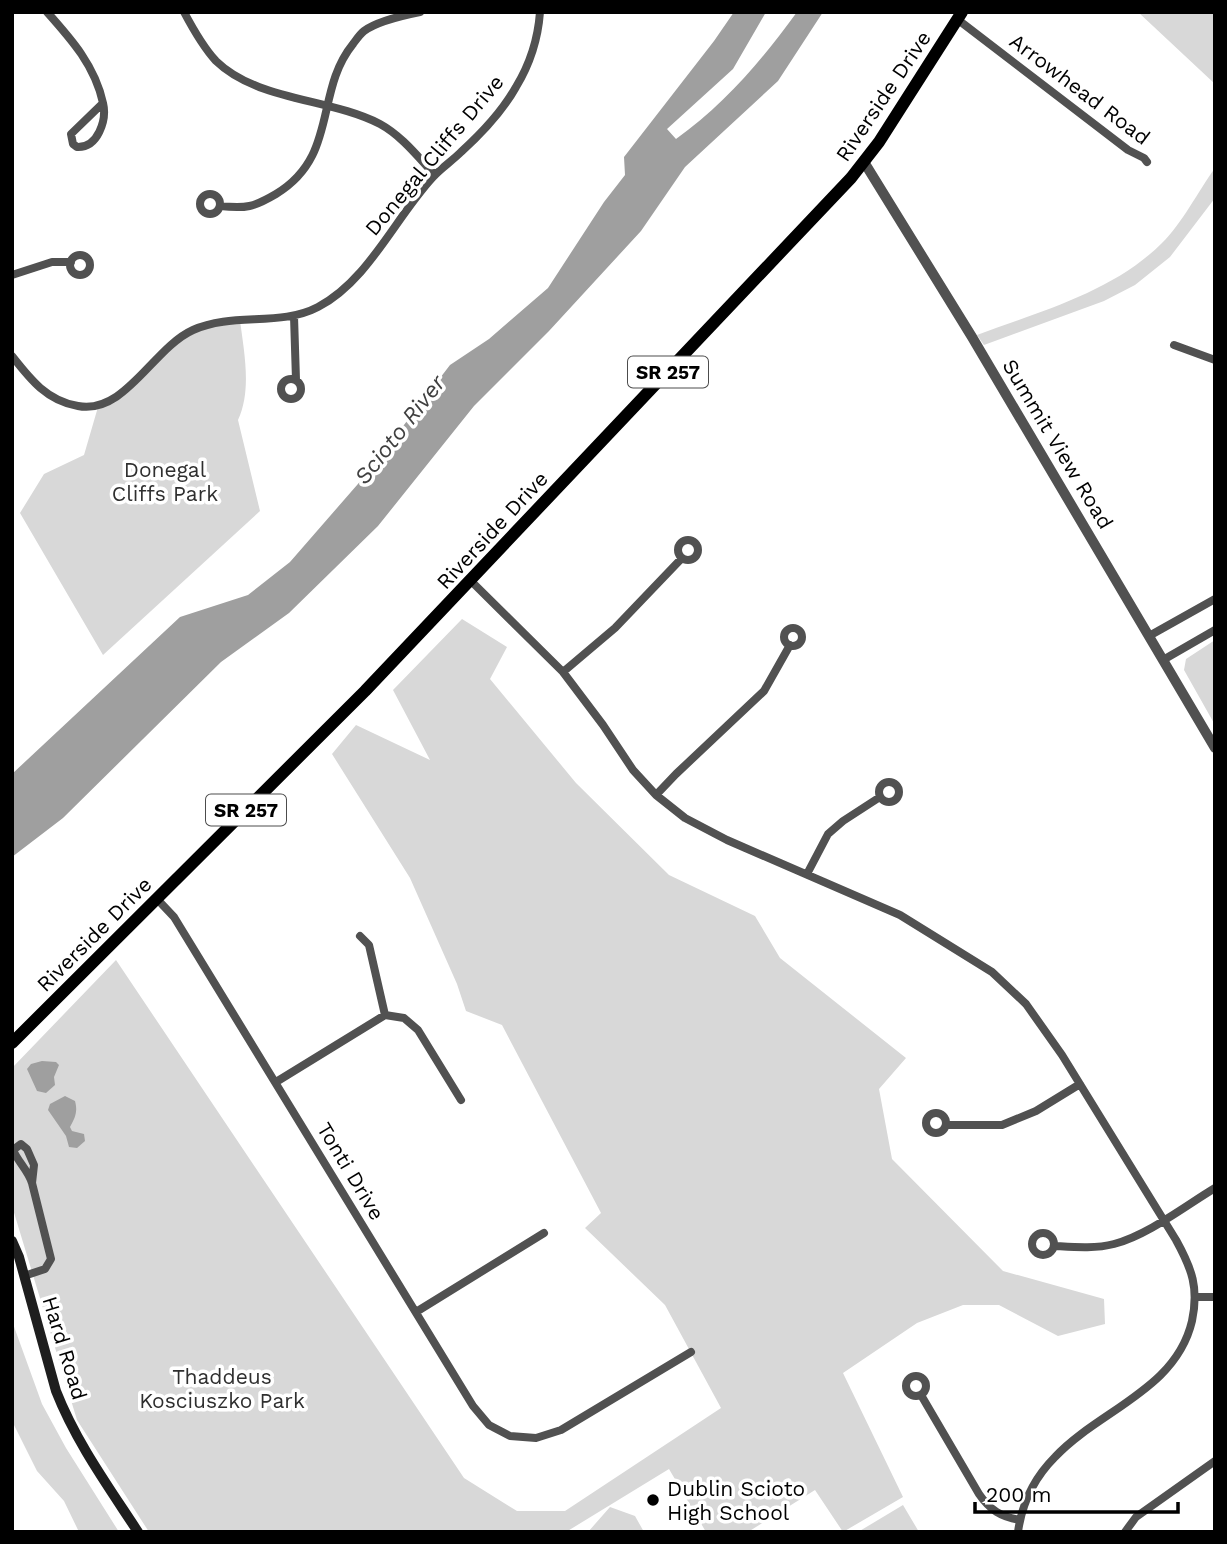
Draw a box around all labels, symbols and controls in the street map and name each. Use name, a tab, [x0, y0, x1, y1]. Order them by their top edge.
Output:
street label: Riverside Drive	[830, 26, 936, 166]
street label: Arrowhead Road	[1005, 28, 1155, 150]
street label: Donegal Cliffs Drive	[359, 70, 509, 240]
street label: Summit View Road	[997, 355, 1119, 533]
road number: SR 257	[628, 356, 708, 388]
water label: Scioto River	[349, 369, 452, 490]
park label: Donegal Cliffs Park	[112, 457, 218, 506]
street label: Riverside Drive	[431, 466, 553, 594]
road number: SR 257	[206, 794, 286, 825]
street label: Riverside Drive	[31, 871, 157, 997]
street label: Tonti Drive	[312, 1118, 390, 1224]
street label: Hard Road	[37, 1293, 93, 1403]
park label: Thaddeus Kosciuszko Park	[139, 1364, 305, 1413]
scale bar	[975, 1470, 1178, 1514]
place label: Dublin Scioto High School	[667, 1476, 805, 1525]
text: 200 m	[986, 1482, 1052, 1507]
marker: Dublin Scioto High School	[645, 1492, 661, 1508]

